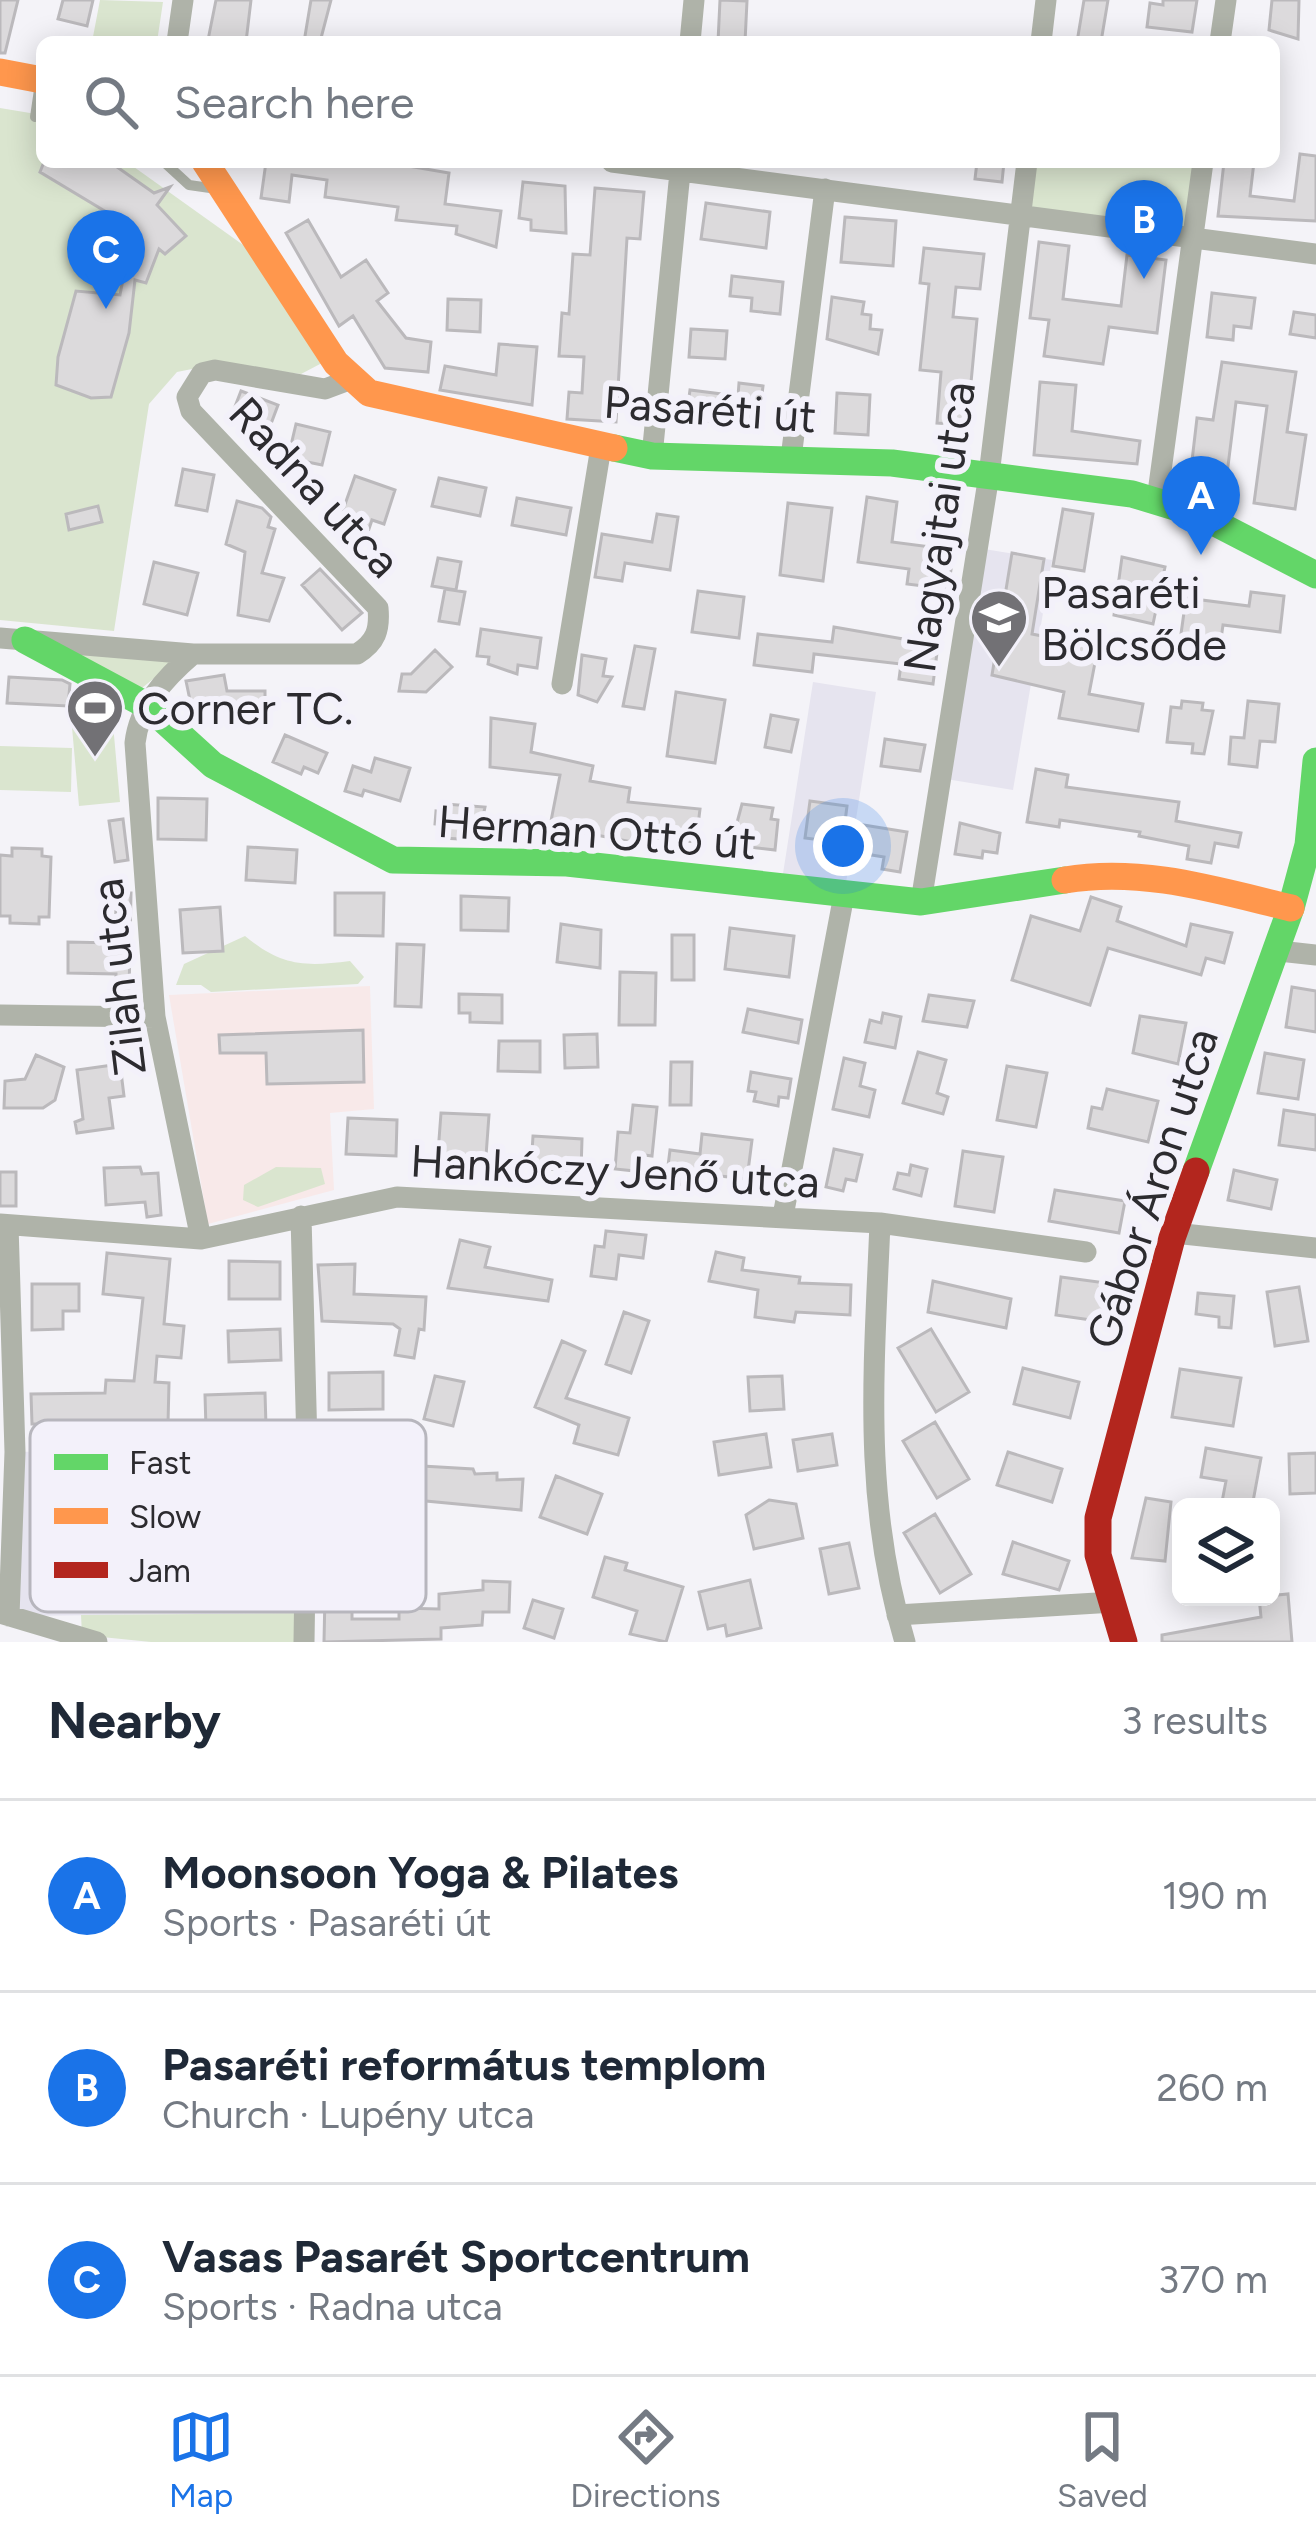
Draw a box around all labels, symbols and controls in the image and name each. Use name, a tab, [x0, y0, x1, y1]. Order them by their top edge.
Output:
search box	[36, 36, 1280, 168]
icon: search	[78, 69, 144, 135]
text: Search here	[174, 75, 414, 129]
pin: B	[1105, 180, 1183, 279]
pin: C	[67, 210, 145, 309]
street label: Pasaréti út	[602, 375, 818, 443]
street label: Nagyajtai utca	[892, 378, 986, 676]
street label: Radna utca	[218, 386, 412, 588]
pin: A	[1162, 456, 1240, 555]
place label: Pasaréti Bölcsőde	[1041, 565, 1227, 671]
school or university icon: Pasaréti Bölcsőde	[968, 587, 1030, 669]
sports icon: Corner TC.	[64, 677, 126, 759]
place label: Corner TC.	[137, 681, 353, 735]
street label: Herman Ottó út	[436, 794, 758, 870]
your location	[813, 816, 873, 876]
street label: Zilah utca	[79, 876, 157, 1078]
street label: Gábor Áron utca	[1075, 1021, 1229, 1355]
street label: Hankóczy Jenő utca	[409, 1133, 821, 1209]
legend	[30, 1420, 426, 1612]
text: Fast	[129, 1443, 191, 1482]
text: Slow	[129, 1497, 201, 1536]
map controls	[1172, 1498, 1280, 1606]
button: layers	[1172, 1498, 1280, 1606]
text: Jam	[129, 1551, 191, 1590]
text: Nearby	[48, 1690, 221, 1751]
text: 3 results	[1121, 1697, 1268, 1744]
text: Moonsoon Yoga & Pilates	[162, 1845, 678, 1899]
text: A	[73, 1872, 101, 1919]
text: 190 m	[1162, 1872, 1268, 1919]
text: Sports · Pasaréti út	[162, 1899, 491, 1946]
text: Pasaréti református templom	[162, 2037, 766, 2091]
text: B	[75, 2064, 99, 2111]
text: 260 m	[1156, 2064, 1268, 2111]
text: Church · Lupény utca	[162, 2091, 534, 2138]
text: Vasas Pasarét Sportcentrum	[162, 2229, 750, 2283]
text: C	[73, 2256, 101, 2303]
text: 370 m	[1158, 2256, 1268, 2303]
text: Sports · Radna utca	[162, 2283, 503, 2330]
tab: Map	[168, 2404, 234, 2515]
tab: Directions	[570, 2404, 721, 2515]
tab: Saved	[1057, 2404, 1148, 2515]

